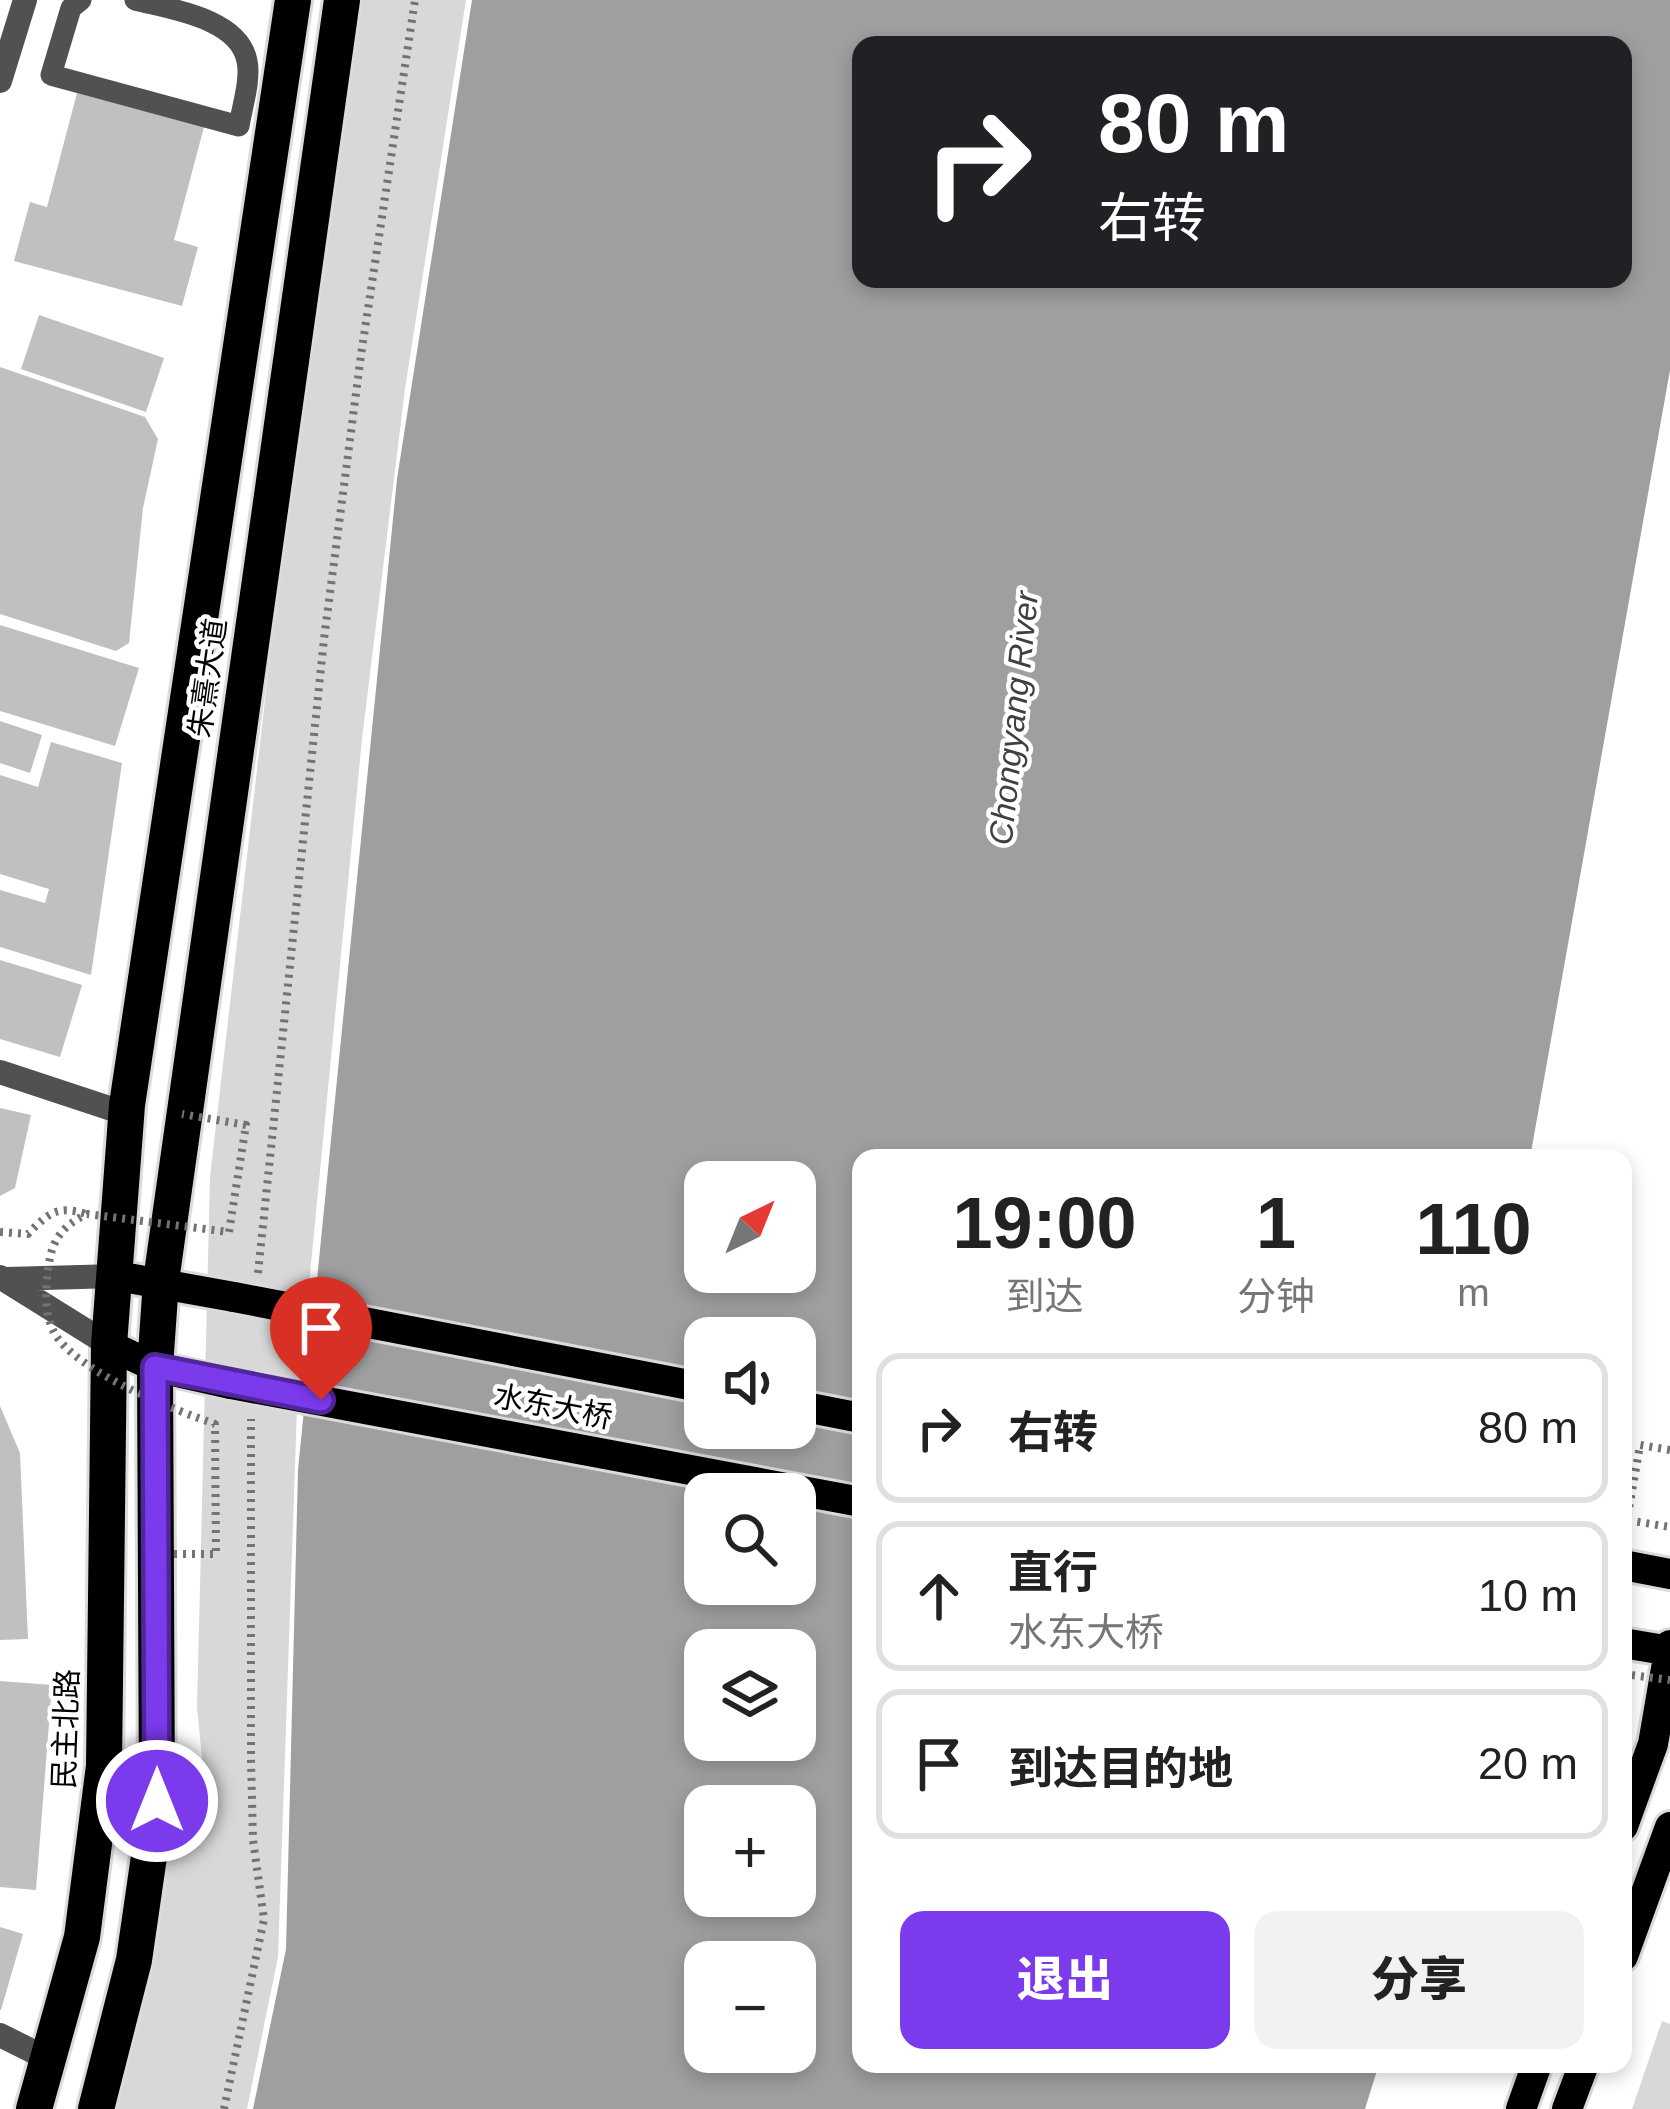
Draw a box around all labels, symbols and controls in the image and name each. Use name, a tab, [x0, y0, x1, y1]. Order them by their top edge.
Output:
text: 80 m	[1098, 76, 1289, 170]
icon: right	[900, 84, 1056, 240]
text: 右转	[1098, 188, 1206, 248]
water label: Chongyang River	[982, 587, 1045, 847]
street label: 朱熹大道	[183, 616, 232, 740]
north arrow	[684, 1161, 816, 1293]
map controls	[684, 1161, 816, 2073]
text: 19:00	[952, 1183, 1137, 1263]
text: 1	[1256, 1183, 1296, 1263]
text: 110	[1415, 1189, 1532, 1269]
text: m	[1457, 1271, 1490, 1314]
text: 到达	[1005, 1275, 1083, 1318]
text: 分钟	[1237, 1275, 1315, 1318]
pin	[270, 1277, 372, 1400]
icon: arrive	[288, 1295, 354, 1361]
button: sound	[684, 1317, 816, 1449]
street label: 水东大桥	[491, 1379, 615, 1434]
icon: right	[906, 1395, 972, 1461]
text: 80 m	[1478, 1402, 1578, 1453]
text: 右转	[1008, 1407, 1098, 1458]
button: search	[684, 1473, 816, 1605]
text: 直行	[1008, 1547, 1098, 1598]
icon: ahead	[906, 1563, 972, 1629]
text: 10 m	[1478, 1570, 1578, 1621]
text: 水东大桥	[1008, 1611, 1164, 1654]
button: layers	[684, 1629, 816, 1761]
street label: 民主北路	[47, 1668, 84, 1790]
icon: arrive	[906, 1731, 972, 1797]
position arrow	[94, 1738, 220, 1864]
text: 20 m	[1478, 1738, 1578, 1789]
text: 到达目的地	[1008, 1743, 1233, 1794]
button: +	[684, 1785, 816, 1917]
button: 退出	[900, 1911, 1230, 2049]
button: 分享	[1254, 1911, 1584, 2049]
button: −	[684, 1941, 816, 2073]

